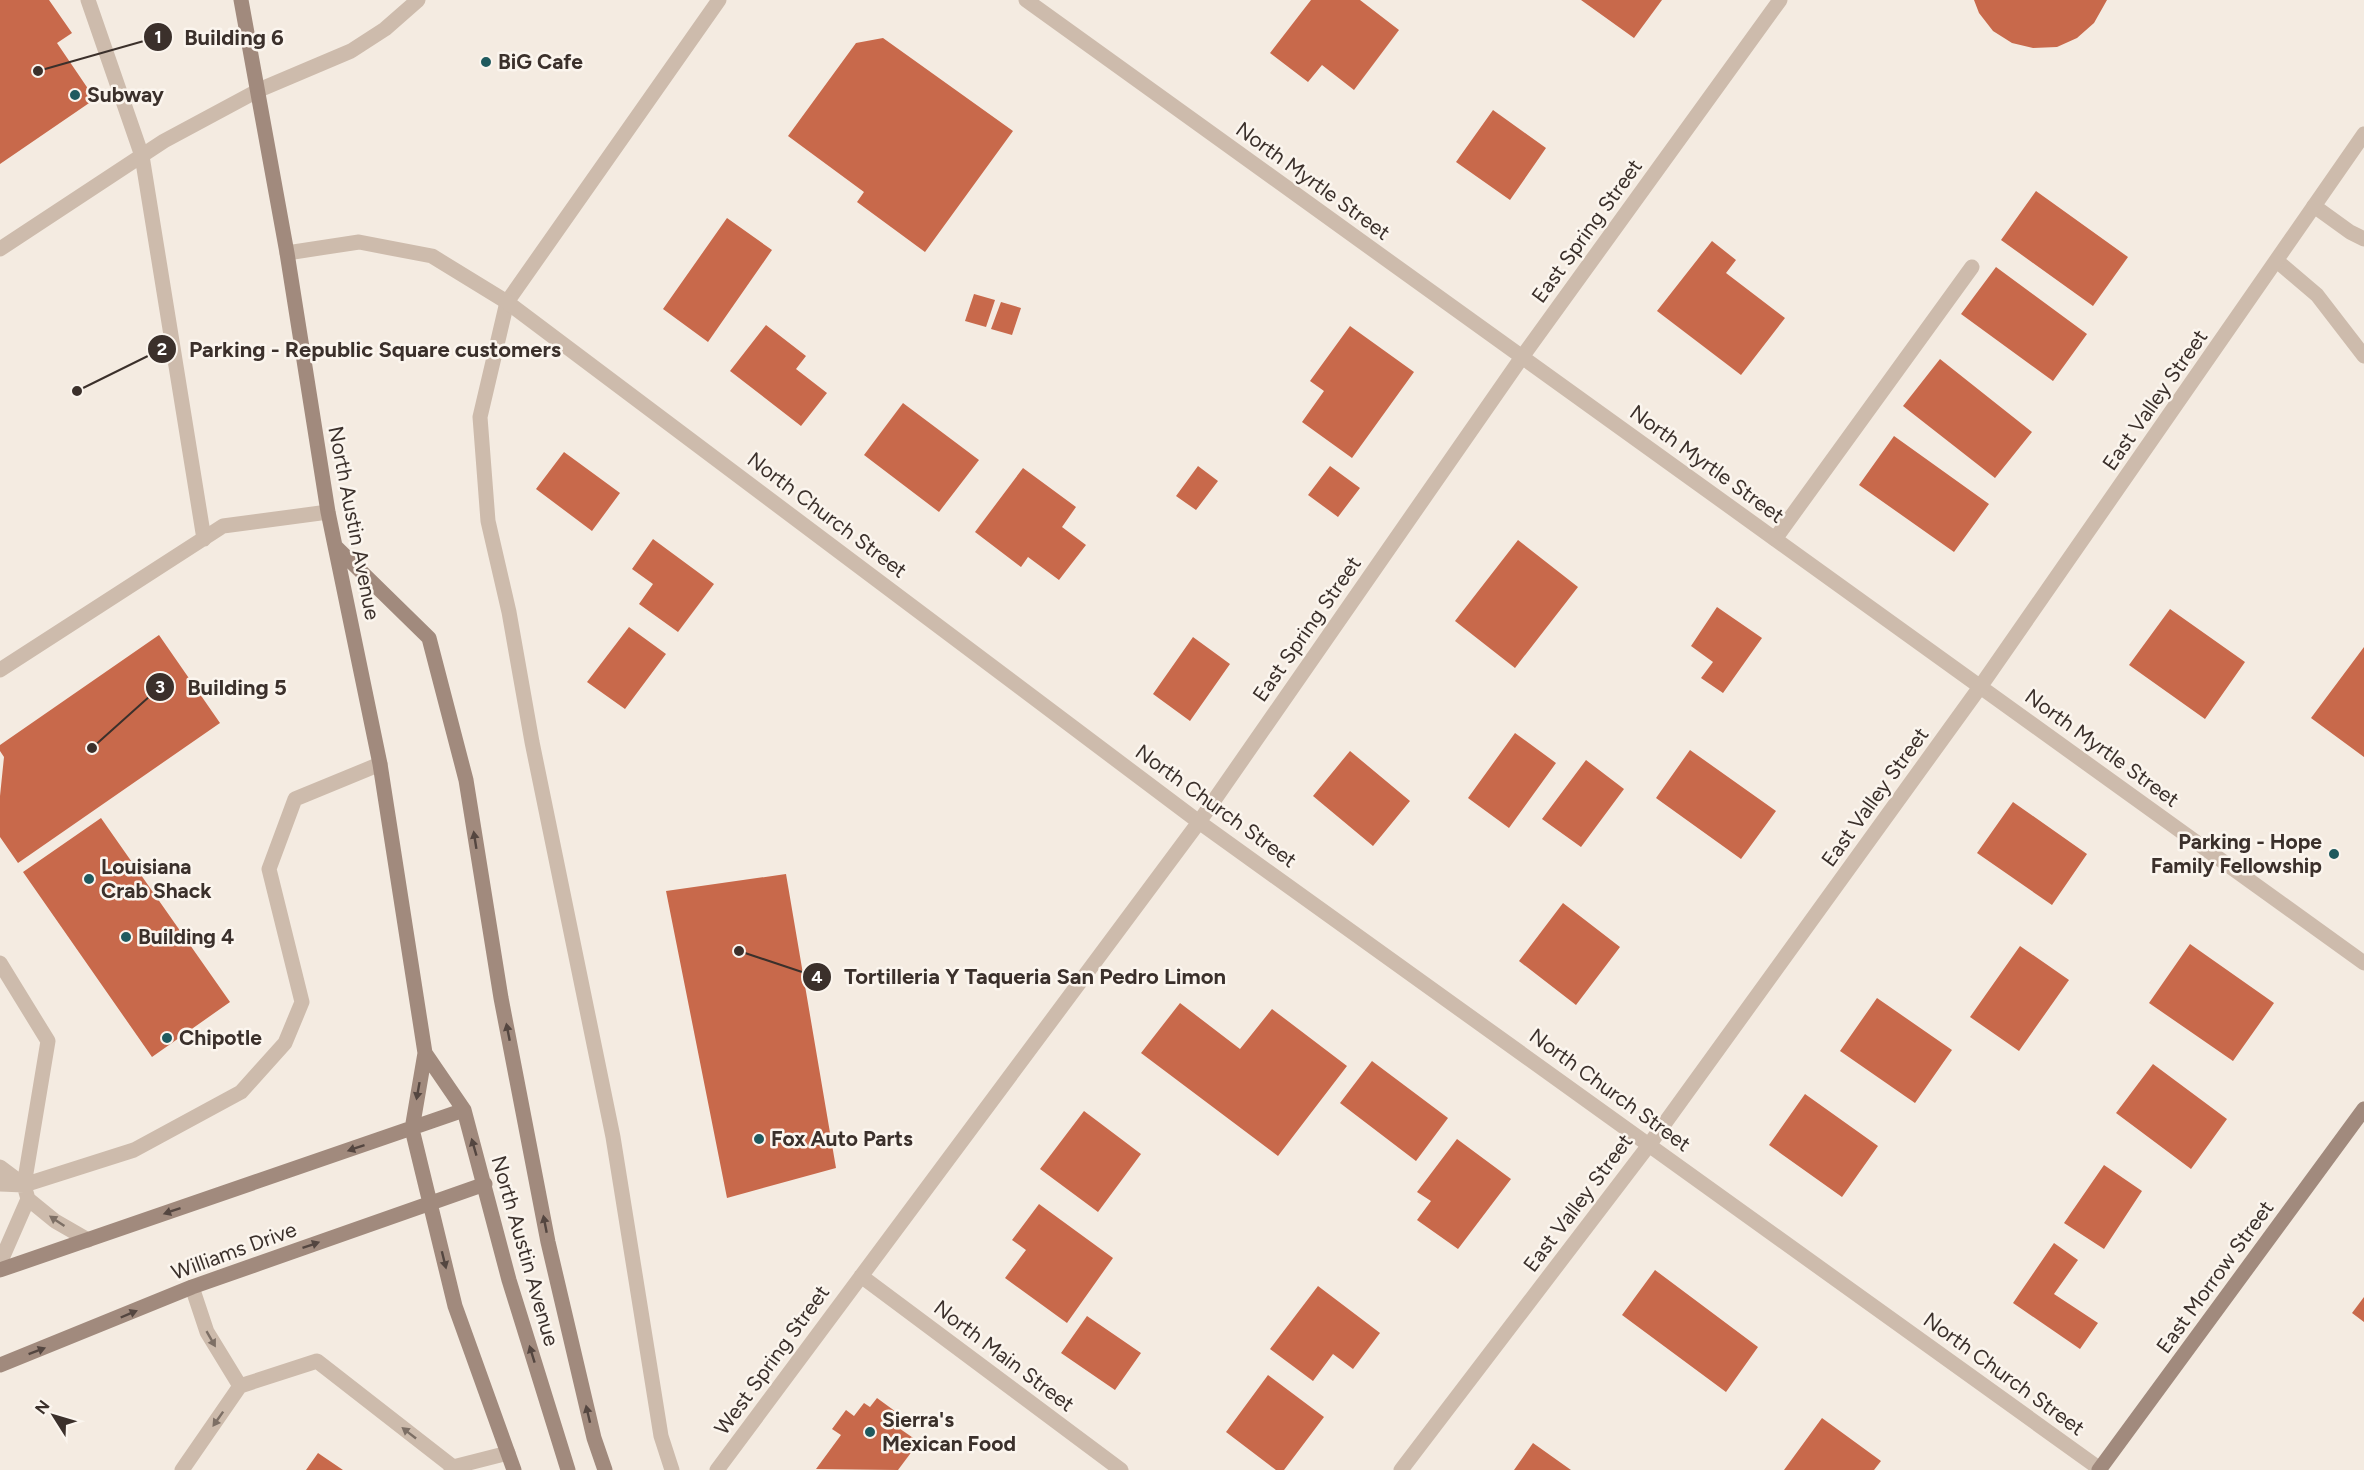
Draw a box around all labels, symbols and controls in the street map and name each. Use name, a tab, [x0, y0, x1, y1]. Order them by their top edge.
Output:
callout: Building 6	[143, 17, 296, 57]
text: Building 6	[184, 24, 284, 51]
text: 1	[154, 26, 162, 48]
place label: BiG Cafe	[498, 49, 583, 74]
marker: BiG Cafe	[479, 55, 493, 69]
place label: Subway	[87, 82, 165, 107]
marker: Subway	[68, 88, 82, 102]
street label: North Myrtle Street	[1231, 116, 1395, 245]
street label: East Spring Street	[1526, 154, 1647, 307]
street label: East Valley Street	[2097, 325, 2212, 475]
callout: Parking - Republic Square customers	[147, 329, 573, 369]
text: Parking - Republic Square customers	[189, 336, 561, 363]
text: 2	[157, 338, 167, 360]
street label: North Myrtle Street	[1625, 399, 1789, 528]
street label: North Austin Avenue	[323, 424, 386, 622]
street label: North Church Street	[743, 447, 912, 583]
street label: East Spring Street	[1247, 551, 1366, 706]
callout: Building 5	[145, 667, 299, 707]
text: Building 5	[187, 674, 287, 701]
text: 3	[155, 676, 165, 698]
street label: North Myrtle Street	[2020, 683, 2184, 812]
street label: East Valley Street	[1816, 722, 1934, 871]
street label: North Church Street	[1131, 739, 1302, 872]
place label: Parking - Hope Family Fellowship	[2151, 829, 2322, 878]
one-way arrow	[471, 830, 480, 849]
marker: Parking - Hope Family Fellowship	[2327, 847, 2341, 861]
place label: Louisiana Crab Shack	[101, 854, 212, 903]
marker: Louisiana Crab Shack	[82, 872, 96, 886]
place label: Building 4	[138, 924, 234, 949]
marker: Building 4	[119, 930, 133, 944]
callout: Tortilleria Y Taqueria San Pedro Limon	[802, 957, 1238, 997]
text: Tortilleria Y Taqueria San Pedro Limon	[844, 963, 1226, 990]
text: 4	[811, 966, 823, 988]
one-way arrow	[503, 1023, 512, 1042]
street label: North Church Street	[1525, 1023, 1696, 1156]
place label: Chipotle	[179, 1025, 262, 1050]
marker: Chipotle	[160, 1031, 174, 1045]
one-way arrow	[414, 1081, 423, 1100]
place label: Fox Auto Parts	[771, 1126, 913, 1151]
street label: East Valley Street	[1518, 1129, 1638, 1276]
marker: Fox Auto Parts	[752, 1132, 766, 1146]
one-way arrow	[469, 1138, 478, 1156]
one-way arrow	[347, 1143, 365, 1153]
street label: North Austin Avenue	[486, 1153, 565, 1349]
street label: East Morrow Street	[2151, 1195, 2278, 1358]
one-way arrow	[163, 1207, 181, 1217]
one-way arrow	[540, 1214, 549, 1233]
one-way arrow	[49, 1215, 65, 1227]
street label: Williams Drive	[168, 1216, 300, 1285]
one-way arrow	[302, 1240, 320, 1250]
one-way arrow	[439, 1251, 449, 1269]
street label: West Spring Street	[709, 1280, 834, 1439]
street label: North Main Street	[929, 1295, 1080, 1417]
street label: North Church Street	[1919, 1307, 2090, 1440]
one-way arrow	[120, 1309, 138, 1319]
one-way arrow	[206, 1331, 217, 1347]
one-way arrow	[29, 1345, 47, 1355]
one-way arrow	[527, 1345, 536, 1363]
north arrow	[24, 1386, 84, 1446]
text: N	[31, 1397, 54, 1418]
one-way arrow	[583, 1405, 593, 1423]
place label: Sierra's Mexican Food	[882, 1407, 1016, 1456]
one-way arrow	[213, 1411, 224, 1427]
marker: Sierra's Mexican Food	[863, 1425, 877, 1439]
one-way arrow	[401, 1427, 417, 1440]

